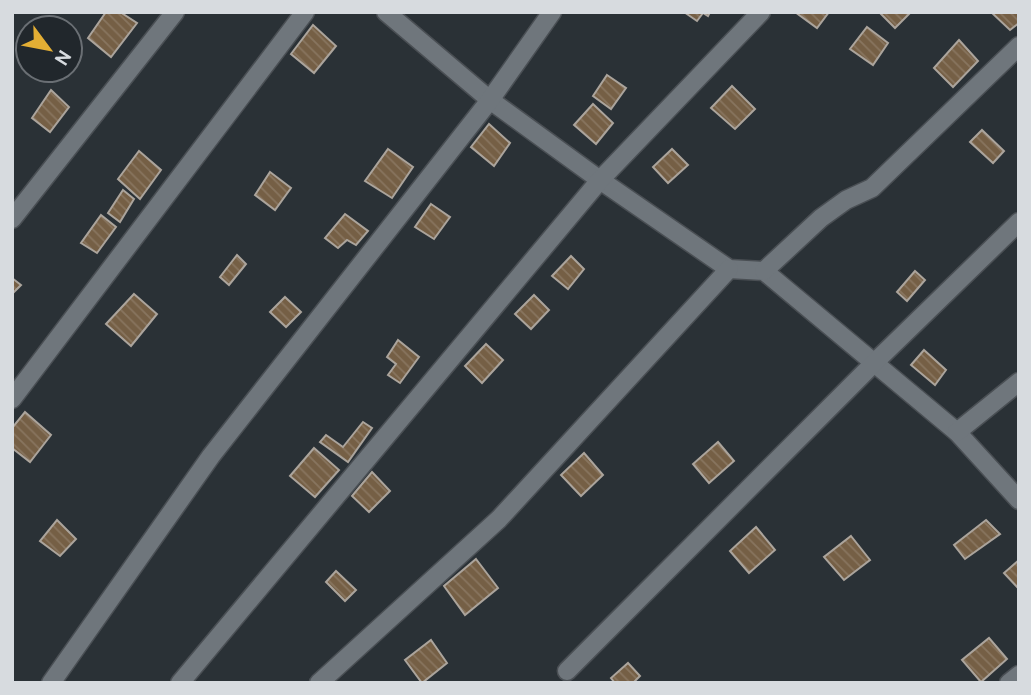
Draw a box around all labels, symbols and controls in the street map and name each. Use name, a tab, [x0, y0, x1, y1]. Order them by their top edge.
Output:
north arrow	[14, 14, 84, 84]
text: N	[48, 45, 76, 69]

